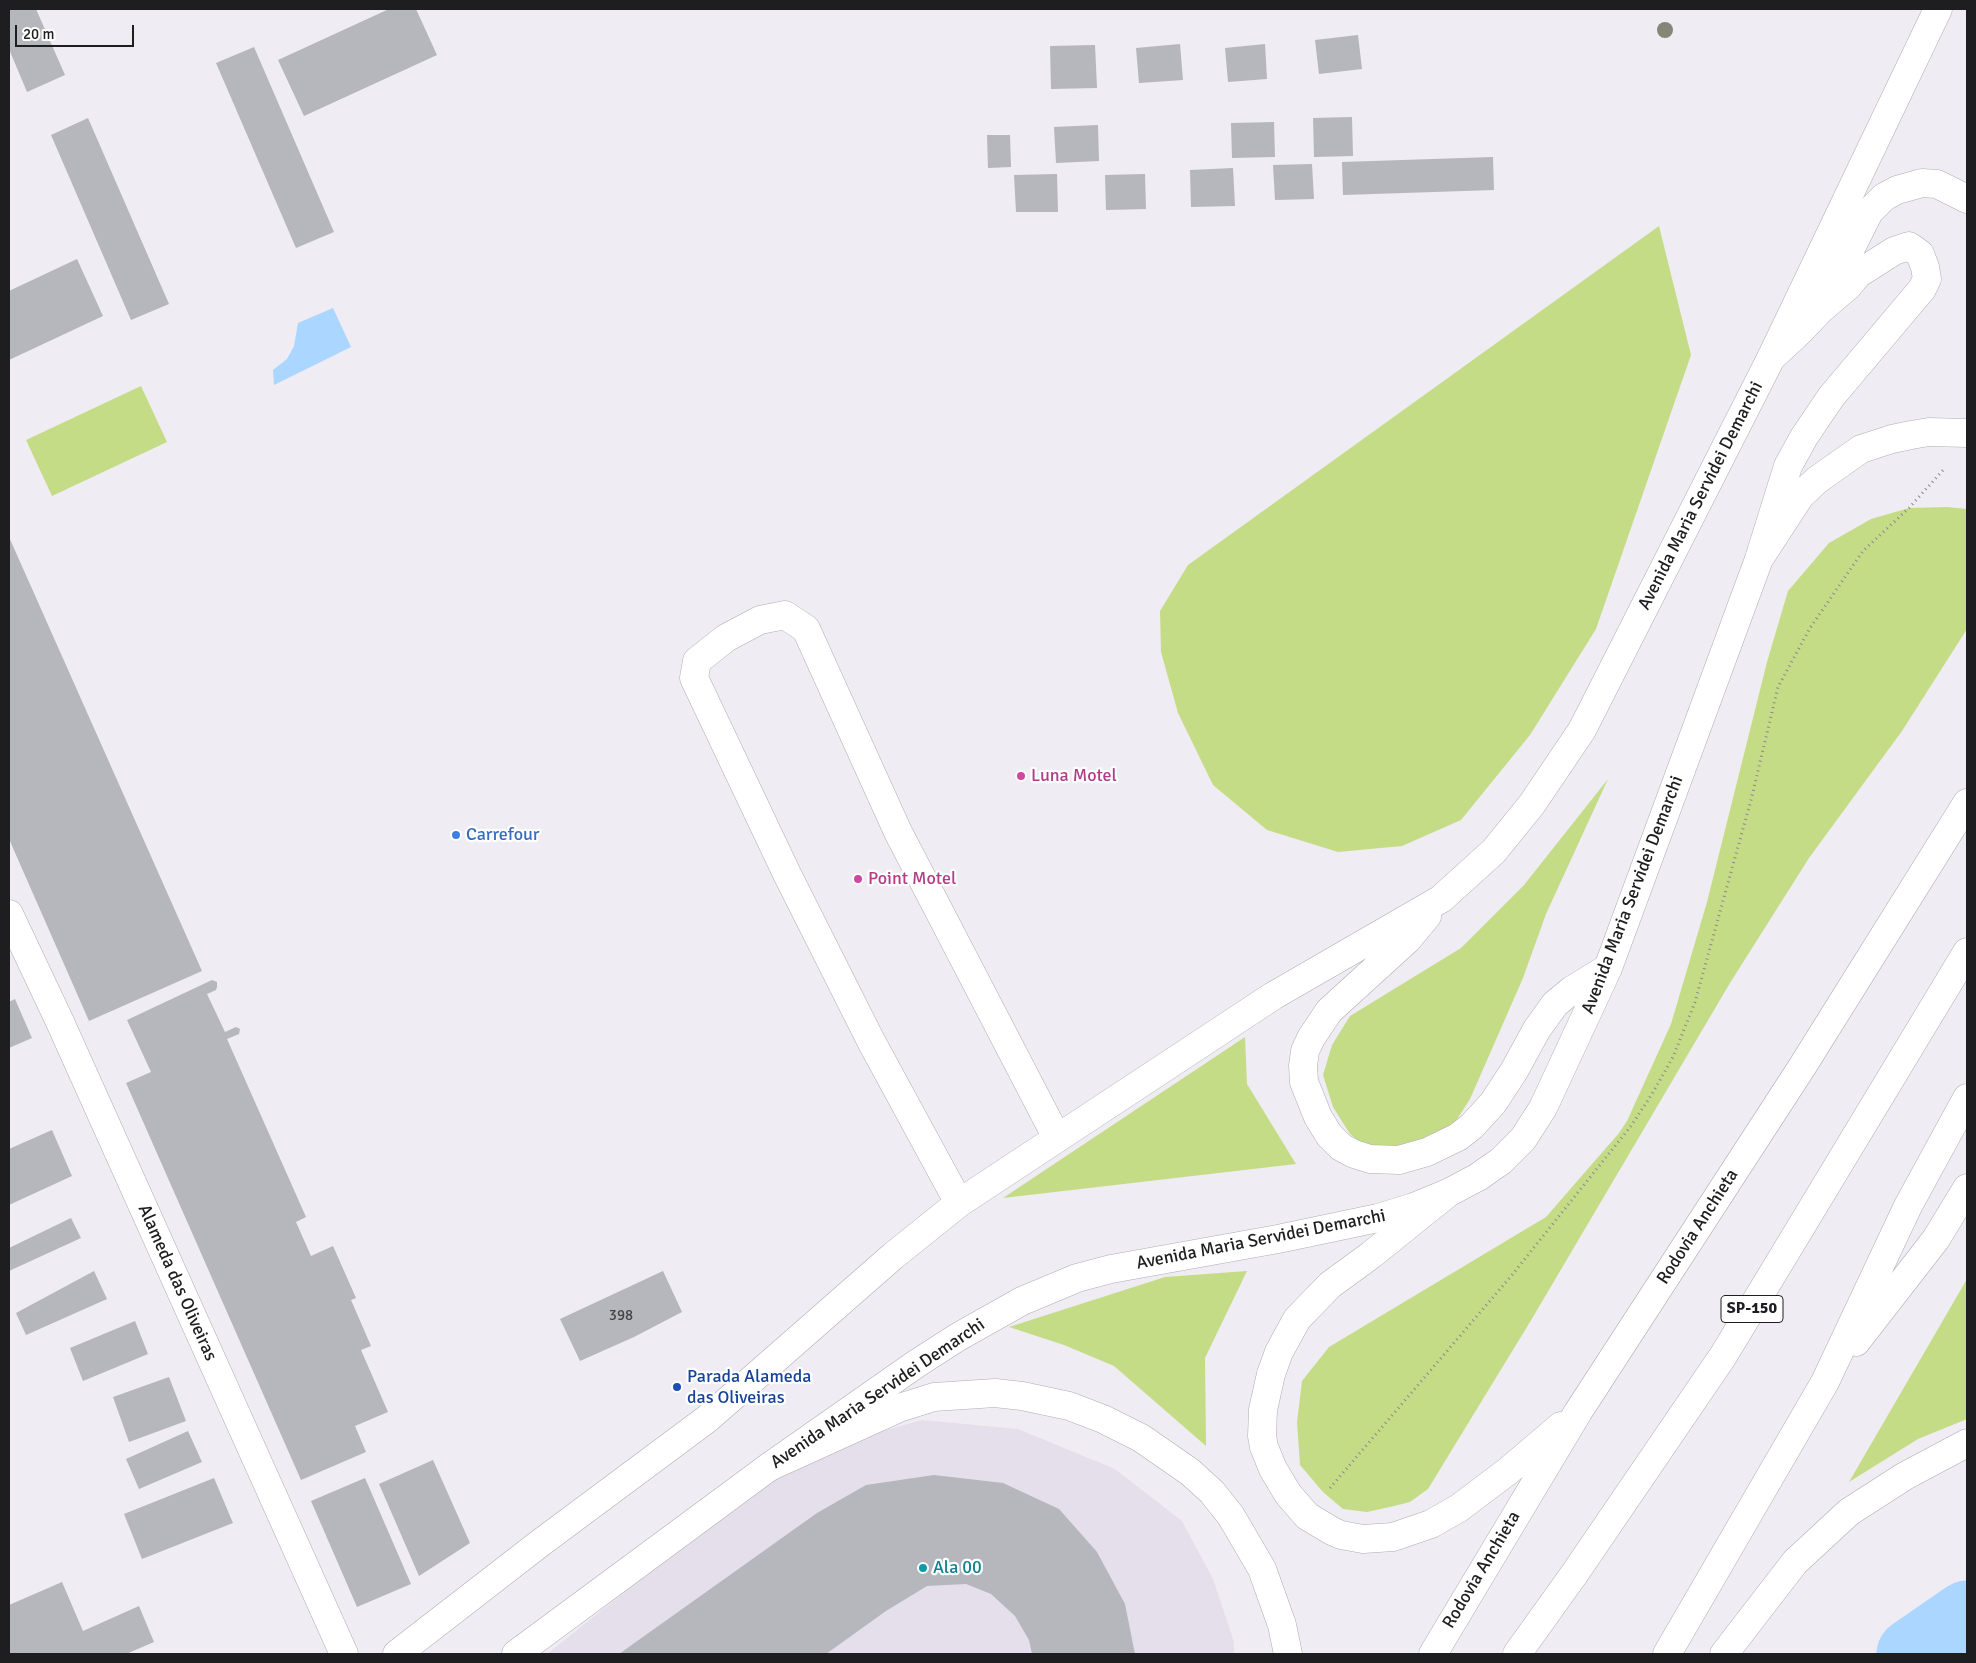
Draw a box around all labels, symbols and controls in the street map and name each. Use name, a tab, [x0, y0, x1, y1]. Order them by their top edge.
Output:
scale bar	[18, 15, 136, 47]
text: 20 m	[23, 25, 54, 43]
street label: Avenida Maria Servidei Demarchi	[1634, 378, 1768, 614]
place label: Luna Motel	[1031, 765, 1117, 787]
marker: Luna Motel	[1015, 770, 1027, 782]
street label: Avenida Maria Servidei Demarchi	[1577, 773, 1689, 1017]
place label: Carrefour	[466, 824, 539, 846]
marker: Carrefour	[450, 829, 462, 841]
place label: Point Motel	[868, 868, 956, 890]
marker: Point Motel	[852, 873, 864, 885]
street label: Rodovia Anchieta	[1653, 1165, 1743, 1289]
street label: Alameda das Oliveiras	[133, 1201, 221, 1365]
street label: Avenida Maria Servidei Demarchi	[1134, 1205, 1388, 1275]
road number: SP-150	[1721, 1296, 1783, 1322]
house number: 398	[609, 1307, 633, 1325]
street label: Avenida Maria Servidei Demarchi	[767, 1314, 989, 1474]
place label: Parada Alameda das Oliveiras	[687, 1366, 811, 1408]
marker: Parada Alameda das Oliveiras	[671, 1381, 683, 1393]
street label: Rodovia Anchieta	[1438, 1507, 1526, 1633]
place label: Ala 00	[933, 1557, 982, 1579]
marker: Ala 00	[917, 1562, 929, 1574]

